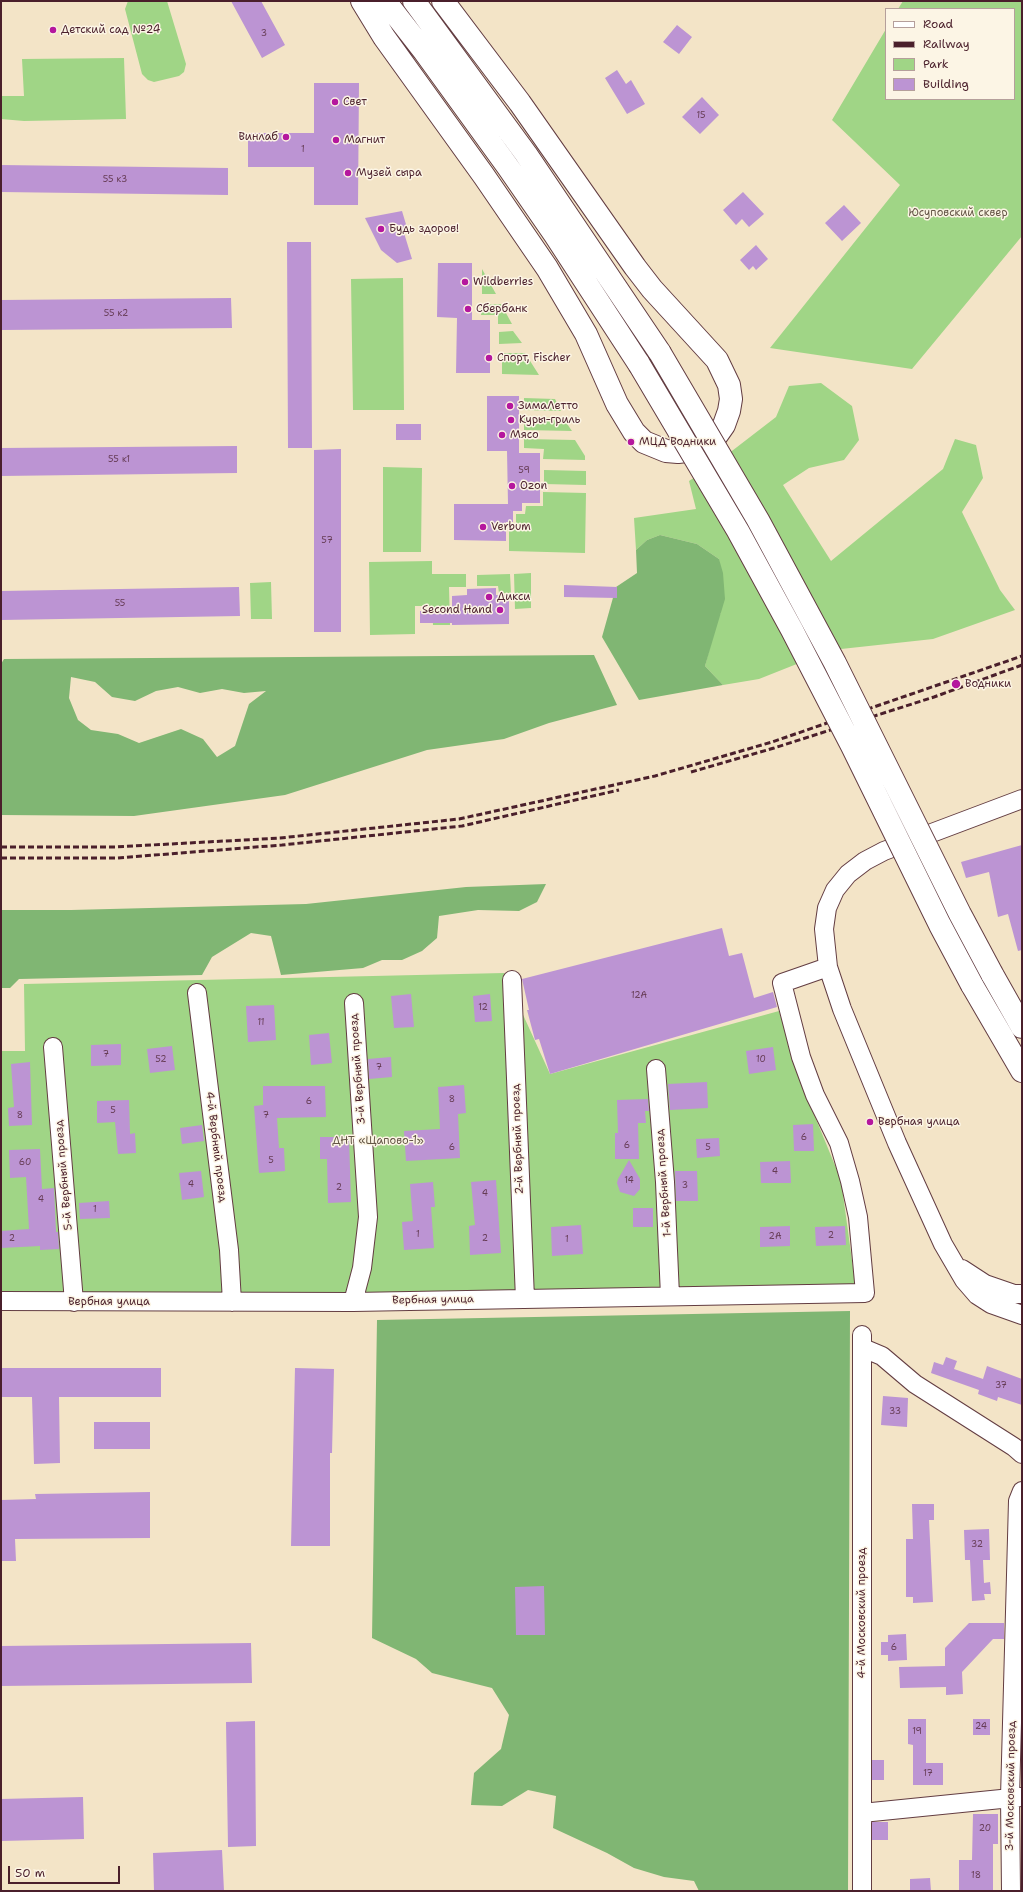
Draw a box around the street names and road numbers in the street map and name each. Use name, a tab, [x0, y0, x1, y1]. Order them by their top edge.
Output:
street label: 3-й Вербный проезд	[348, 1013, 368, 1125]
street label: 2-й Вербный проезд	[509, 1083, 527, 1195]
street label: 4-й Вербный проезд	[203, 1091, 229, 1203]
street label: 5-й Вербный проезд	[53, 1119, 75, 1231]
street label: 1-й Вербный проезд	[654, 1129, 674, 1237]
street label: Вербная улица	[392, 1293, 474, 1307]
street label: Вербная улица	[68, 1295, 150, 1309]
street label: 4-й Московский проезд	[855, 1548, 869, 1678]
street label: 3-й Московский проезд	[1003, 1721, 1019, 1851]

